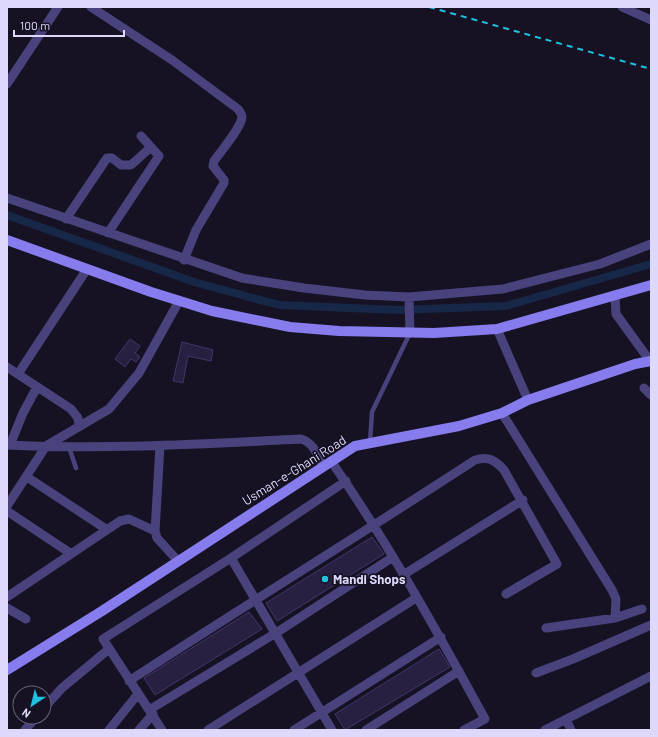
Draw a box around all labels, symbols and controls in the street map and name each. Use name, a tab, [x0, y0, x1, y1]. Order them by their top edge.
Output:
scale bar	[14, 12, 124, 38]
text: 100 m	[20, 18, 50, 32]
street label: Usman-e-Ghani Road	[239, 432, 349, 508]
place label: Mandi Shops	[333, 571, 406, 587]
marker: Mandi Shops	[320, 574, 330, 584]
north arrow	[12, 685, 52, 725]
text: N	[19, 706, 33, 721]

